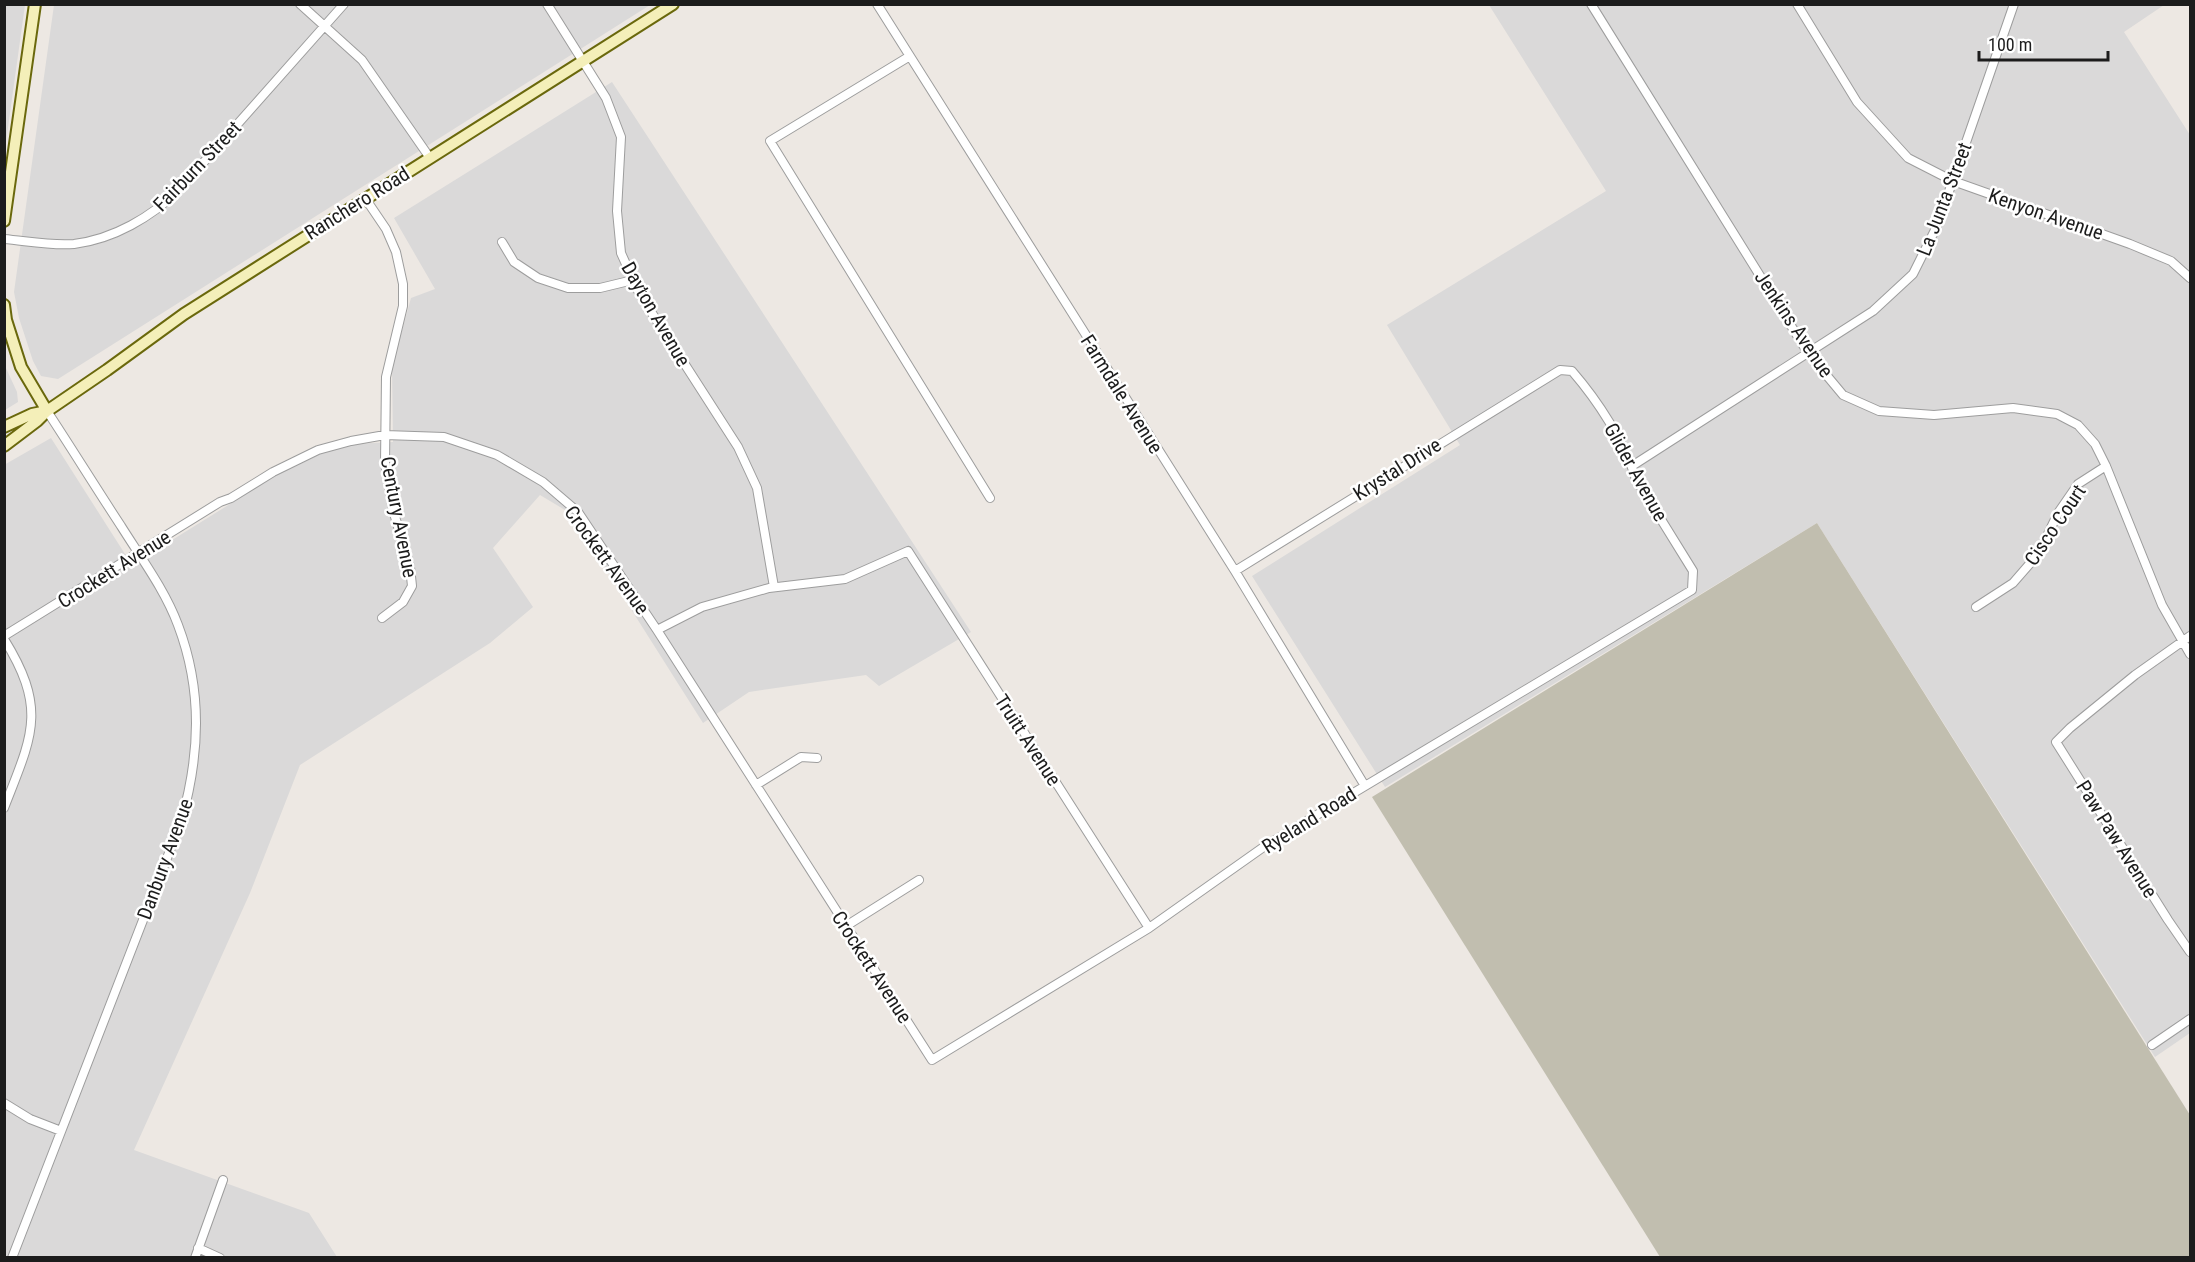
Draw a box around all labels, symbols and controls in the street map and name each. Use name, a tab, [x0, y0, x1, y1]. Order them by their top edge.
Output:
scale bar	[1979, 24, 2108, 62]
text: 100 m	[1988, 34, 2032, 55]
street label: Fairburn Street	[148, 116, 246, 216]
street label: La Junta Street	[1911, 139, 1977, 259]
street label: Ranchero Road	[300, 161, 414, 245]
street label: Kenyon Avenue	[1985, 183, 2107, 245]
street label: Dayton Avenue	[616, 257, 696, 371]
street label: Jenkins Avenue	[1750, 266, 1838, 382]
street label: Farmdale Avenue	[1076, 330, 1168, 458]
street label: Glider Avenue	[1599, 419, 1673, 525]
street label: Krystal Drive	[1349, 433, 1445, 505]
street label: Century Avenue	[376, 454, 422, 580]
street label: Cisco Court	[2019, 480, 2091, 570]
street label: Crockett Avenue	[559, 501, 655, 619]
street label: Crockett Avenue	[53, 525, 175, 613]
street label: Truitt Avenue	[990, 690, 1066, 790]
street label: Paw Paw Avenue	[2071, 776, 2163, 902]
street label: Ryeland Road	[1257, 782, 1361, 858]
street label: Danbury Avenue	[132, 795, 198, 923]
street label: Crockett Avenue	[827, 906, 917, 1028]

